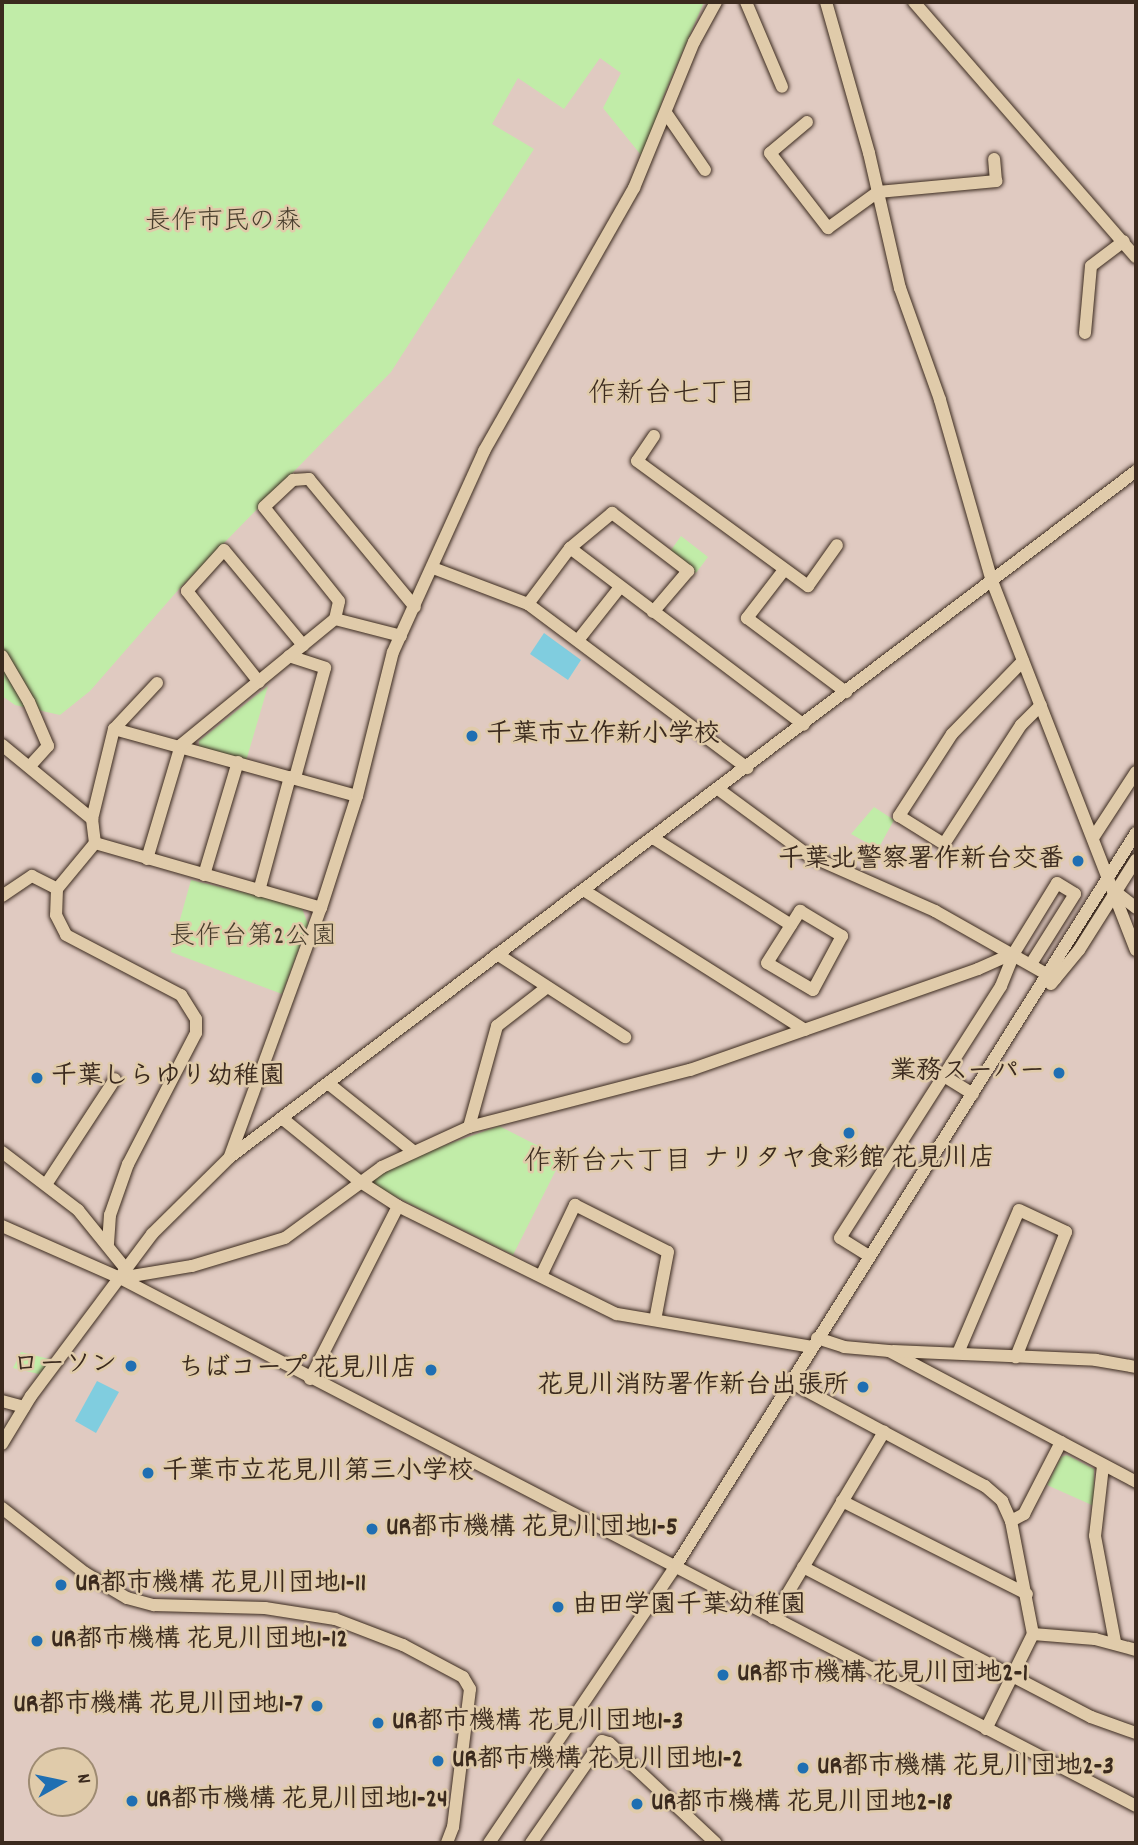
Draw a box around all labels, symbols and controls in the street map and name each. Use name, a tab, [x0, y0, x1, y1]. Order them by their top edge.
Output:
park label: 長作市民の森	[145, 207, 301, 239]
district label: 作新台七丁目	[588, 379, 756, 413]
place label: 千葉市立作新小学校	[486, 720, 720, 752]
marker: 千葉市立作新小学校	[464, 728, 480, 744]
place label: 千葉北警察署作新台交番	[778, 845, 1064, 877]
marker: 千葉北警察署作新台交番	[1070, 853, 1086, 869]
park label: 長作台第2公園	[169, 922, 337, 954]
place label: 業務スーパー	[890, 1057, 1045, 1089]
place label: 千葉しらゆり幼稚園	[51, 1062, 285, 1094]
marker: 業務スーパー	[1051, 1065, 1067, 1081]
marker: 千葉しらゆり幼稚園	[29, 1070, 45, 1086]
marker: ナリタヤ食彩館 花見川店	[841, 1125, 857, 1141]
place label: ナリタヤ食彩館 花見川店	[703, 1144, 995, 1176]
district label: 作新台六丁目	[524, 1147, 692, 1181]
place label: ローソン	[13, 1350, 117, 1382]
place label: ちばコープ 花見川店	[177, 1354, 417, 1386]
marker: ローソン	[123, 1358, 139, 1374]
marker: ちばコープ 花見川店	[423, 1362, 439, 1378]
place label: 花見川消防署作新台出張所	[537, 1371, 849, 1403]
marker: 花見川消防署作新台出張所	[855, 1379, 871, 1395]
place label: 千葉市立花見川第三小学校	[162, 1457, 474, 1489]
marker: 千葉市立花見川第三小学校	[140, 1465, 156, 1481]
place label: UR都市機構 花見川団地1-5	[386, 1513, 678, 1545]
marker: UR都市機構 花見川団地1-5	[364, 1521, 380, 1537]
place label: UR都市機構 花見川団地1-11	[75, 1569, 366, 1601]
marker: UR都市機構 花見川団地1-11	[53, 1577, 69, 1593]
place label: 由田学園千葉幼稚園	[572, 1591, 806, 1623]
marker: 由田学園千葉幼稚園	[550, 1599, 566, 1615]
place label: UR都市機構 花見川団地1-12	[51, 1625, 348, 1657]
marker: UR都市機構 花見川団地1-12	[29, 1633, 45, 1649]
place label: UR都市機構 花見川団地2-1	[737, 1659, 1028, 1691]
marker: UR都市機構 花見川団地2-1	[715, 1667, 731, 1683]
place label: UR都市機構 花見川団地1-7	[13, 1690, 303, 1722]
marker: UR都市機構 花見川団地1-7	[309, 1698, 325, 1714]
place label: UR都市機構 花見川団地1-3	[392, 1707, 683, 1739]
marker: UR都市機構 花見川団地1-3	[370, 1715, 386, 1731]
place label: UR都市機構 花見川団地1-2	[452, 1745, 743, 1777]
north arrow	[28, 1747, 98, 1817]
place label: UR都市機構 花見川団地2-3	[817, 1752, 1114, 1784]
marker: UR都市機構 花見川団地1-2	[430, 1753, 446, 1769]
marker: UR都市機構 花見川団地2-3	[795, 1760, 811, 1776]
text: N	[68, 1772, 96, 1786]
place label: UR都市機構 花見川団地1-24	[146, 1785, 448, 1817]
place label: UR都市機構 花見川団地2-18	[651, 1788, 953, 1820]
marker: UR都市機構 花見川団地1-24	[124, 1793, 140, 1809]
marker: UR都市機構 花見川団地2-18	[629, 1796, 645, 1812]

